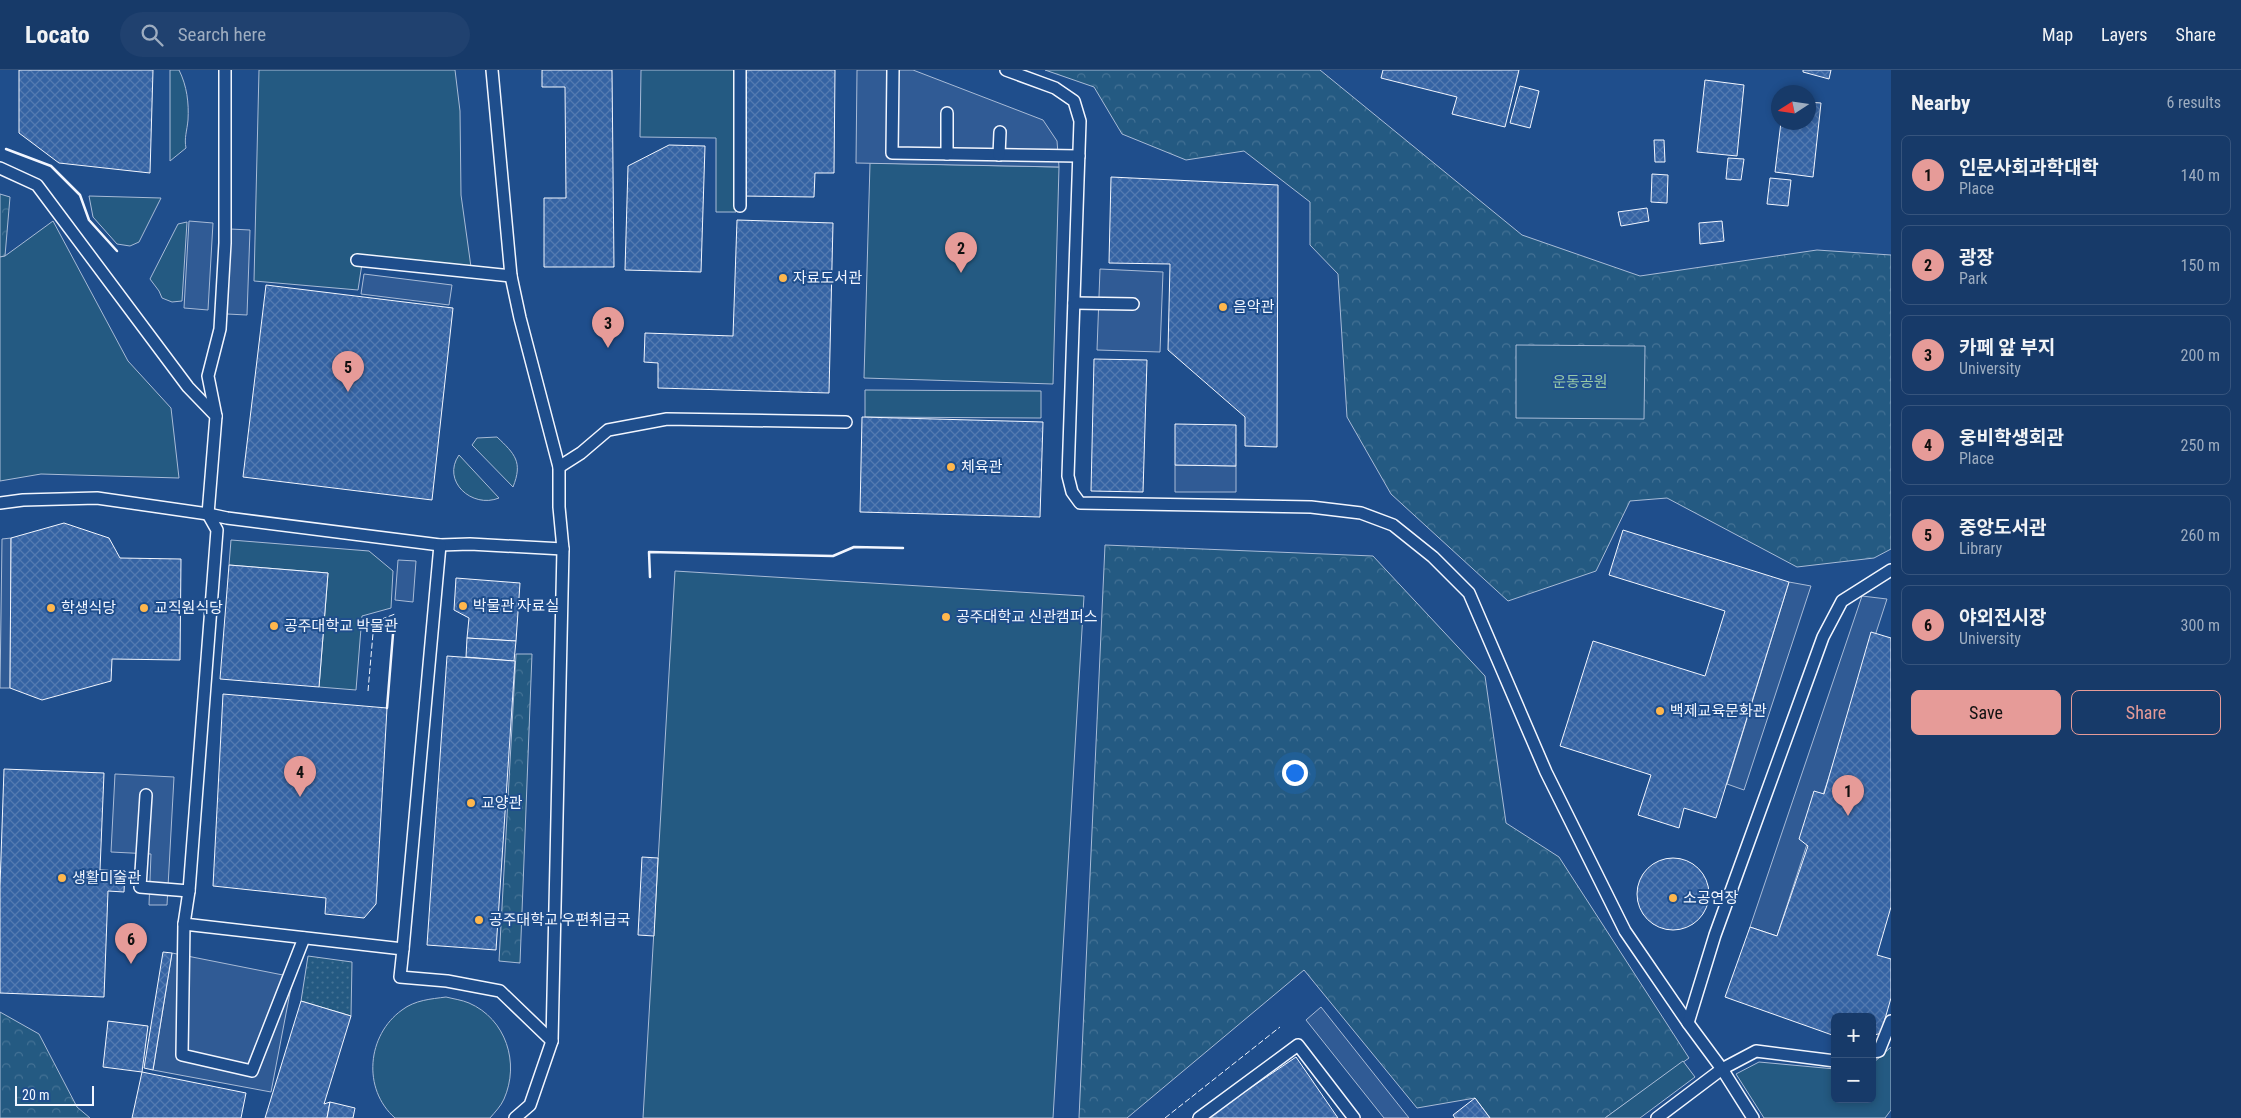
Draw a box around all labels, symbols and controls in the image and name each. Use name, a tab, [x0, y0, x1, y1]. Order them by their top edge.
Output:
search box	[120, 12, 470, 57]
text: Locato	[25, 21, 90, 49]
icon: search	[138, 21, 166, 49]
text: Search here	[178, 23, 266, 46]
text: Map	[2042, 24, 2073, 45]
text: Layers	[2101, 24, 2148, 45]
text: Share	[2176, 24, 2216, 45]
north arrow	[1771, 85, 1816, 130]
text: Nearby	[1911, 91, 1970, 115]
text: 6 results	[2166, 93, 2221, 112]
text: 인문사회과학대학	[1959, 156, 2099, 179]
text: 1	[1924, 166, 1932, 185]
text: 140 m	[2181, 166, 2220, 185]
text: Place	[1959, 179, 1994, 198]
pin: 2	[945, 232, 977, 273]
text: 광장	[1959, 246, 1994, 269]
text: 2	[1924, 256, 1932, 275]
text: 150 m	[2181, 256, 2220, 275]
place label: 자료도서관	[793, 269, 862, 287]
text: Park	[1959, 269, 1988, 288]
marker: 자료도서관	[777, 272, 789, 284]
place label: 음악관	[1233, 298, 1275, 316]
marker: 음악관	[1217, 301, 1229, 313]
pin: 3	[592, 307, 624, 348]
text: 카페 앞 부지	[1959, 336, 2055, 359]
text: 3	[1924, 346, 1932, 365]
text: 200 m	[2181, 346, 2220, 365]
pin: 5	[332, 351, 364, 392]
text: University	[1959, 359, 2021, 378]
park label: 운동공원	[1552, 373, 1608, 391]
text: 웅비학생회관	[1959, 426, 2064, 449]
text: 4	[1924, 436, 1932, 455]
text: 250 m	[2181, 436, 2220, 455]
text: Place	[1959, 449, 1994, 468]
place label: 체육관	[961, 458, 1003, 476]
marker: 체육관	[945, 461, 957, 473]
text: 중앙도서관	[1959, 516, 2046, 539]
text: 5	[1924, 526, 1932, 545]
text: 260 m	[2181, 526, 2220, 545]
text: Library	[1959, 539, 2002, 558]
place label: 박물관 자료실	[473, 597, 559, 615]
place label: 학생식당	[61, 599, 116, 617]
place label: 교직원식당	[154, 599, 223, 617]
marker: 박물관 자료실	[457, 600, 469, 612]
marker: 학생식당	[45, 602, 57, 614]
marker: 교직원식당	[138, 602, 150, 614]
text: 야외전시장	[1959, 606, 2046, 629]
place label: 공주대학교 신관캠퍼스	[956, 608, 1098, 626]
marker: 공주대학교 신관캠퍼스	[940, 611, 952, 623]
text: 6	[1924, 616, 1932, 635]
text: 300 m	[2181, 616, 2220, 635]
place label: 공주대학교 박물관	[284, 617, 398, 635]
marker: 공주대학교 박물관	[268, 620, 280, 632]
text: University	[1959, 629, 2021, 648]
button: Save	[1911, 690, 2061, 735]
button: Share	[2071, 690, 2221, 735]
place label: 백제교육문화관	[1670, 702, 1767, 720]
marker: 백제교육문화관	[1654, 705, 1666, 717]
pin: 4	[284, 756, 316, 797]
your location	[1282, 760, 1308, 786]
pin: 1	[1832, 775, 1864, 816]
place label: 교양관	[481, 794, 523, 812]
marker: 교양관	[465, 797, 477, 809]
place label: 생활미술관	[72, 869, 141, 887]
marker: 생활미술관	[56, 872, 68, 884]
place label: 소공연장	[1683, 889, 1738, 907]
marker: 소공연장	[1667, 892, 1679, 904]
place label: 공주대학교 우편취급국	[489, 911, 630, 929]
marker: 공주대학교 우편취급국	[473, 914, 485, 926]
pin: 6	[115, 923, 147, 964]
map controls	[1831, 1013, 1876, 1103]
button: +	[1831, 1013, 1876, 1058]
button: −	[1831, 1058, 1876, 1103]
scale bar	[15, 1083, 94, 1106]
text: 20 m	[22, 1087, 50, 1103]

